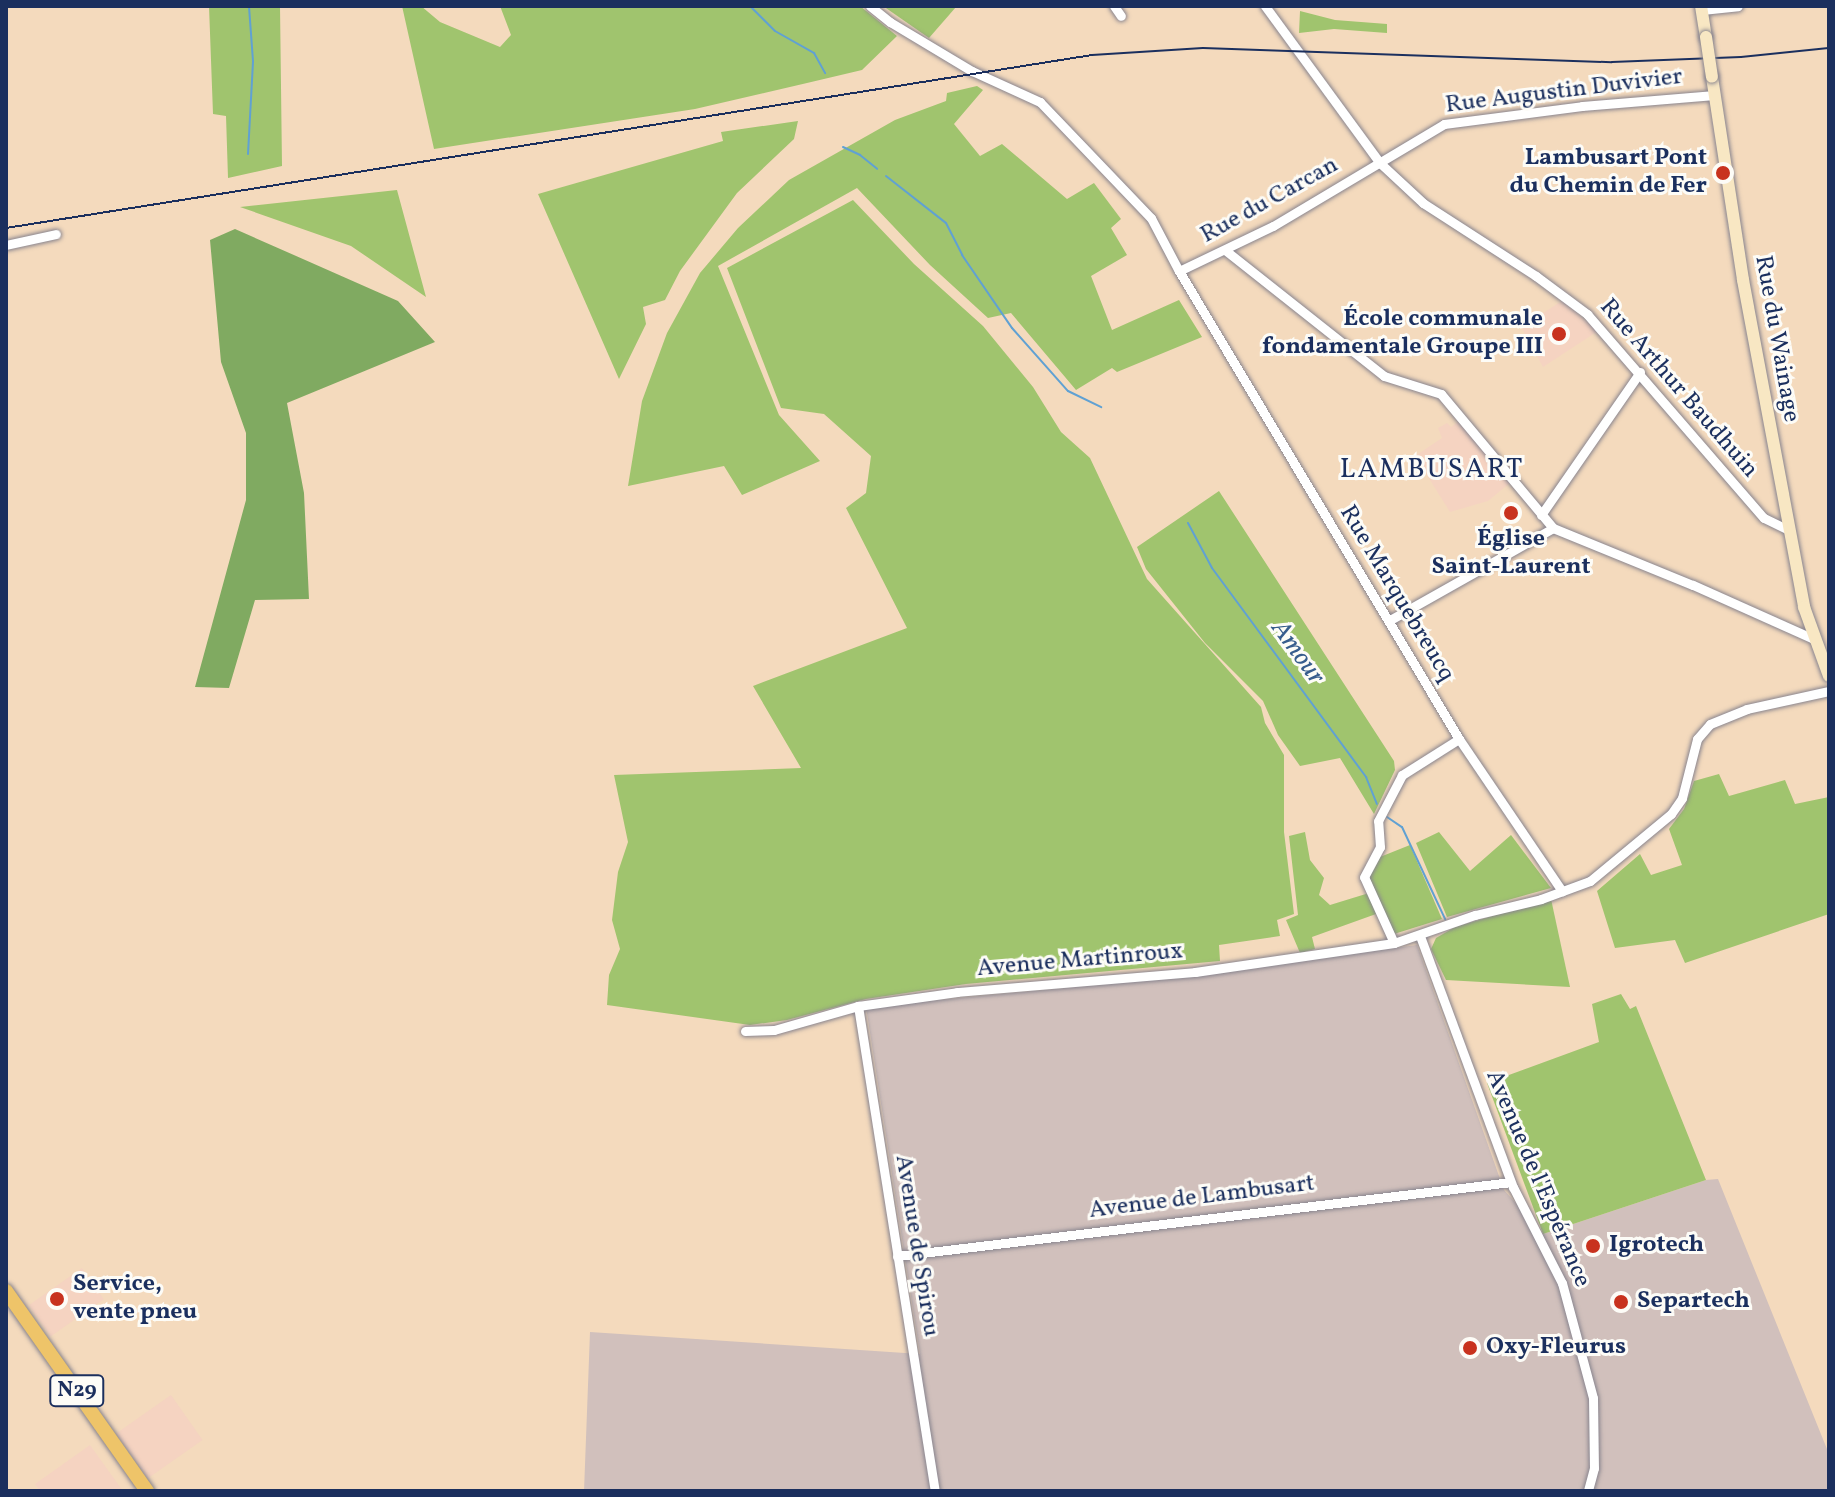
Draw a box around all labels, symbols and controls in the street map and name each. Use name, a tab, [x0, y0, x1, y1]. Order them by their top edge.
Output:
street label: Rue Augustin Duvivier	[1444, 63, 1684, 121]
place label: Lambusart Pont du Chemin de Fer	[1509, 145, 1707, 201]
street label: Rue du Carcan	[1196, 151, 1344, 251]
marker: Lambusart Pont du Chemin de Fer	[1714, 164, 1732, 182]
street label: Rue du Wainage	[1747, 253, 1805, 425]
street label: Rue Arthur Baudhuin	[1592, 294, 1764, 484]
place label: École communale fondamentale Groupe III	[1262, 306, 1543, 362]
marker: École communale fondamentale Groupe III	[1550, 325, 1568, 343]
district label: LAMBUSART	[1340, 453, 1524, 487]
street label: Rue Marquebreucq	[1332, 501, 1460, 687]
marker: Église Saint-Laurent	[1502, 504, 1520, 522]
place label: Église Saint-Laurent	[1432, 526, 1590, 582]
water label: Amour	[1263, 615, 1331, 691]
street label: Avenue Martinroux	[976, 938, 1184, 984]
street label: Avenue de l'Espérance	[1478, 1066, 1596, 1292]
street label: Avenue de Spirou	[887, 1153, 945, 1339]
street label: Avenue de Lambusart	[1088, 1170, 1316, 1226]
place label: Igrotech	[1609, 1232, 1704, 1260]
marker: Igrotech	[1584, 1237, 1602, 1255]
place label: Service, vente pneu	[73, 1271, 197, 1327]
place label: Separtech	[1637, 1288, 1750, 1316]
marker: Service, vente pneu	[48, 1290, 66, 1308]
marker: Separtech	[1612, 1293, 1630, 1311]
place label: Oxy-Fleurus	[1486, 1334, 1626, 1362]
marker: Oxy-Fleurus	[1461, 1339, 1479, 1357]
road number: N29	[49, 1373, 105, 1409]

